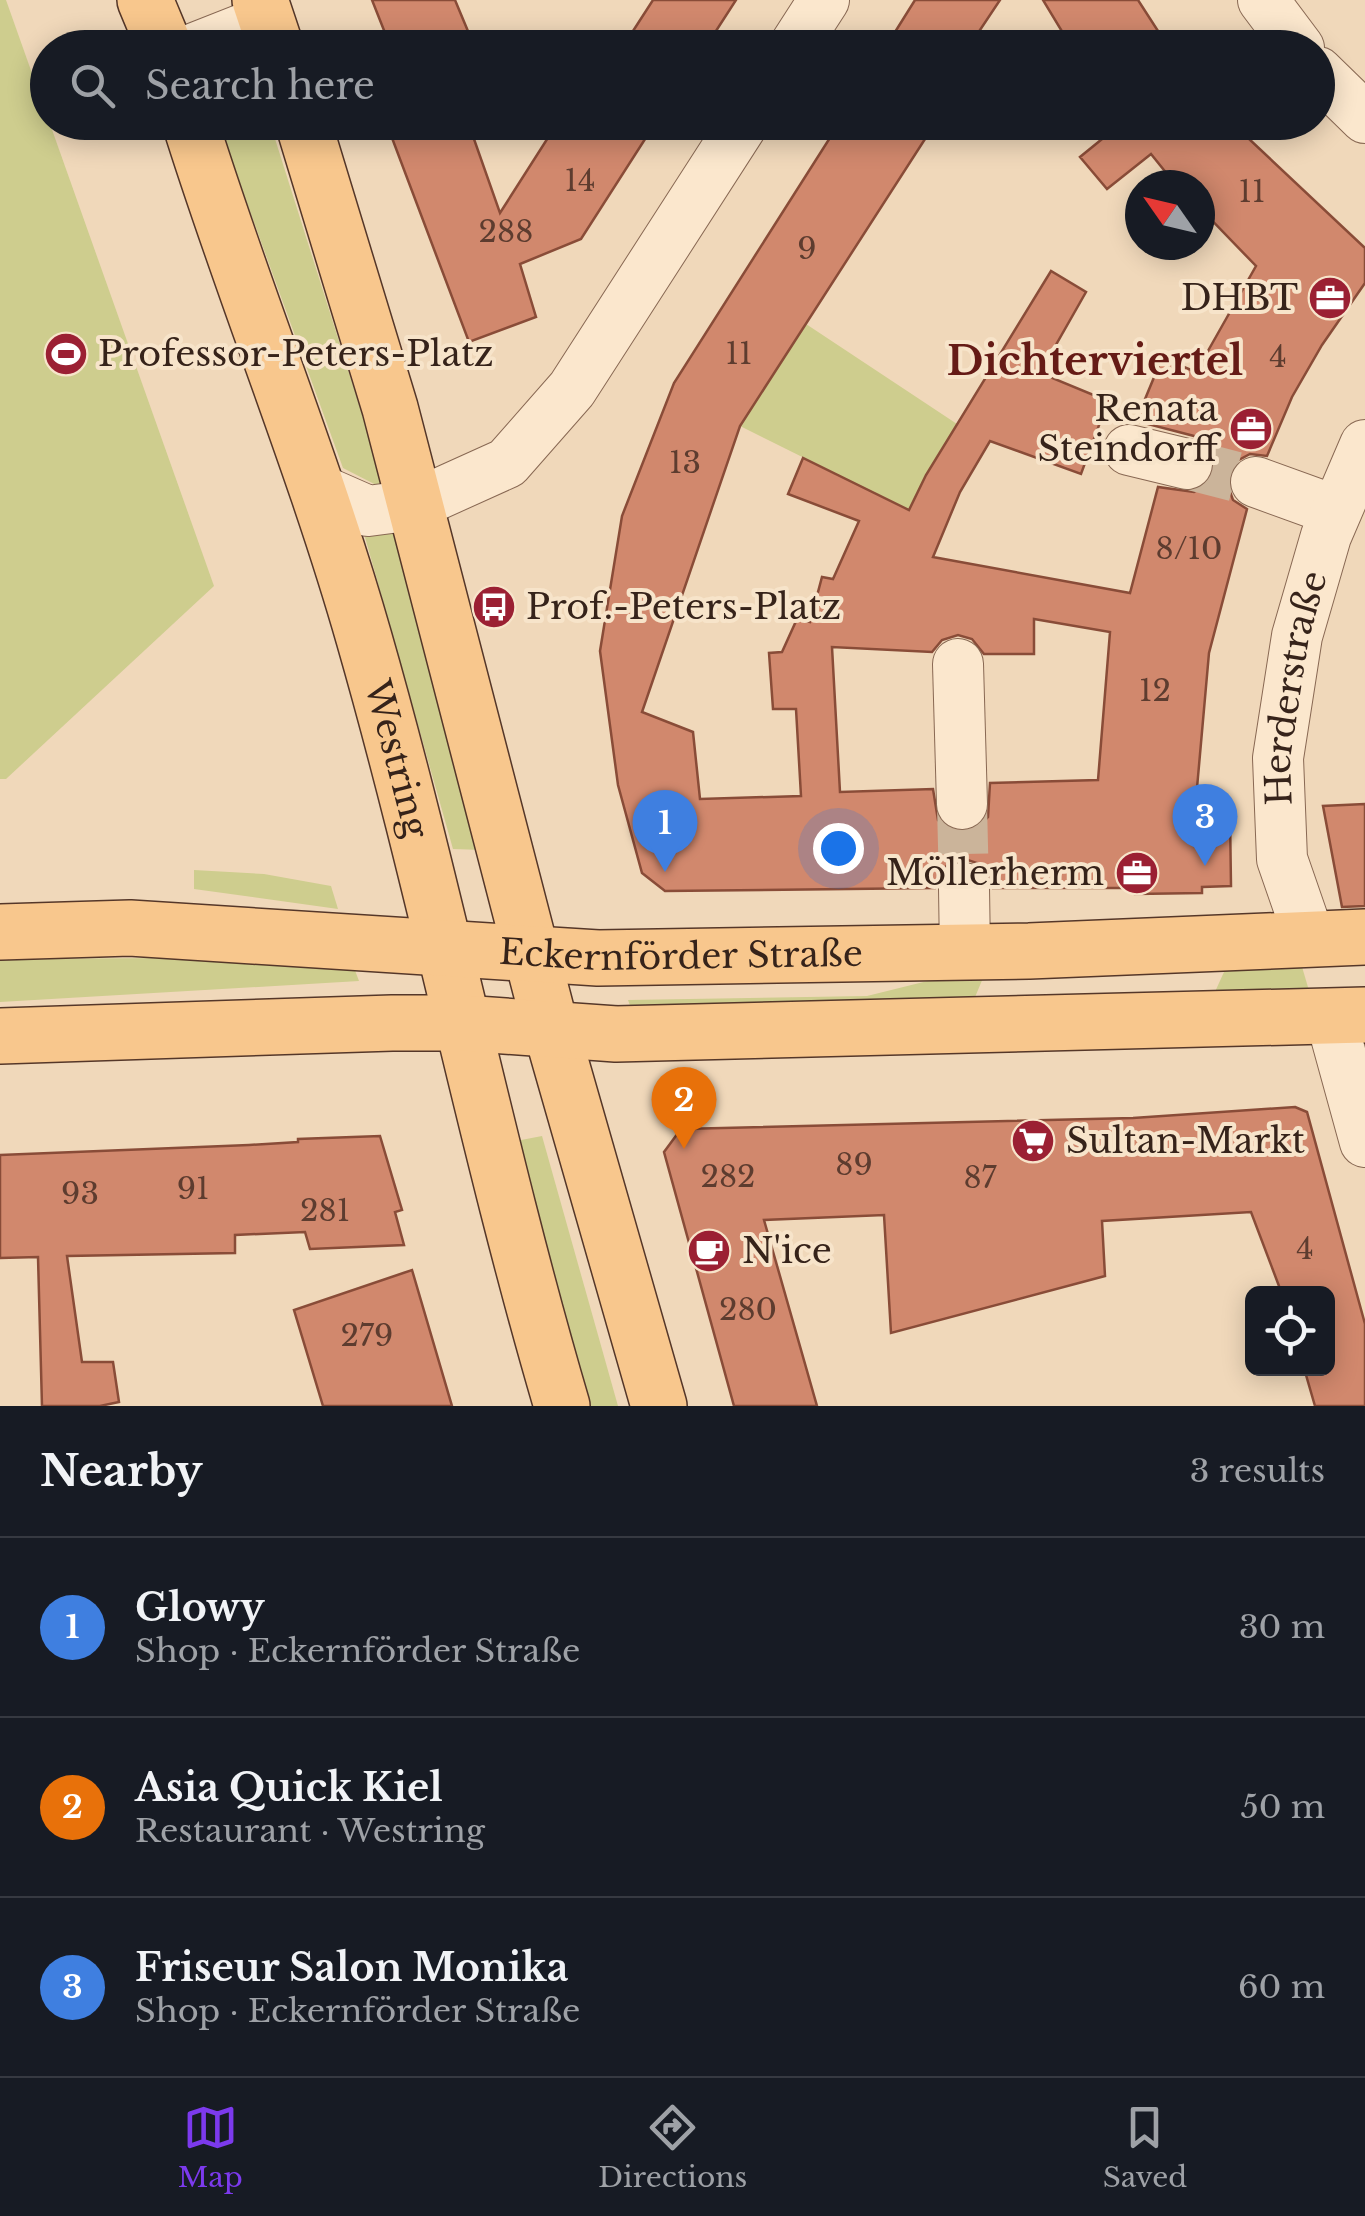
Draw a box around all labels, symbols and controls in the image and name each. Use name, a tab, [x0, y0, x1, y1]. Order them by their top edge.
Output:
search box	[30, 30, 1335, 140]
icon: search	[65, 58, 120, 113]
text: Search here	[145, 62, 375, 109]
house number: 14	[565, 162, 595, 199]
north arrow	[1125, 170, 1215, 260]
house number: 11	[1239, 173, 1265, 210]
house number: 288	[479, 213, 533, 250]
house number: 9	[797, 230, 817, 267]
office icon: DHBT	[1307, 275, 1353, 321]
place label: DHBT	[1181, 276, 1298, 319]
sports icon: Professor-Peters-Platz	[43, 331, 89, 377]
place label: Professor-Peters-Platz	[98, 332, 494, 375]
house number: 11	[726, 335, 752, 372]
district label: Dichterviertel	[947, 336, 1243, 386]
house number: 4	[1269, 338, 1287, 375]
place label: Renata Steindorff	[1038, 387, 1221, 470]
office icon: Renata Steindorff	[1228, 406, 1274, 452]
house number: 13	[669, 444, 701, 481]
house number: 8/10	[1156, 530, 1222, 567]
street label: Herderstraße	[1256, 566, 1336, 806]
bus stop icon: Prof.-Peters-Platz	[471, 584, 517, 630]
place label: Prof.-Peters-Platz	[526, 585, 841, 628]
house number: 12	[1139, 672, 1171, 709]
street label: Westring	[356, 674, 439, 843]
pin: 3	[1172, 784, 1238, 866]
pin: 1	[632, 790, 698, 872]
your location	[813, 823, 864, 874]
office icon: Möllerherm	[1114, 850, 1160, 896]
place label: Möllerherm	[886, 851, 1104, 894]
street label: Eckernförder Straße	[498, 930, 863, 979]
pin: 2	[652, 1066, 716, 1149]
supermarket icon: Sultan-Markt	[1010, 1118, 1056, 1164]
place label: Sultan-Markt	[1066, 1119, 1305, 1162]
house number: 89	[835, 1146, 873, 1183]
house number: 282	[700, 1158, 756, 1195]
house number: 87	[963, 1159, 998, 1196]
house number: 91	[177, 1170, 209, 1207]
house number: 93	[61, 1175, 99, 1212]
house number: 281	[300, 1192, 350, 1229]
cafe icon: N'ice	[686, 1228, 732, 1274]
place label: N'ice	[742, 1229, 832, 1272]
house number: 4	[1296, 1230, 1314, 1267]
map controls	[1245, 1286, 1335, 1376]
button: locate	[1245, 1286, 1335, 1376]
house number: 280	[719, 1291, 777, 1328]
house number: 279	[341, 1317, 393, 1354]
text: Nearby	[40, 1445, 203, 1497]
text: 3 results	[1190, 1451, 1325, 1491]
text: Glowy	[135, 1584, 264, 1631]
text: 1	[66, 1607, 79, 1647]
text: 30 m	[1239, 1607, 1325, 1647]
text: Shop · Eckernförder Straße	[135, 1631, 580, 1671]
text: Asia Quick Kiel	[135, 1764, 443, 1811]
text: 2	[62, 1787, 83, 1827]
text: 50 m	[1240, 1787, 1325, 1827]
text: Restaurant · Westring	[135, 1811, 485, 1851]
text: Friseur Salon Monika	[135, 1944, 568, 1991]
text: 3	[62, 1967, 83, 2007]
text: 60 m	[1238, 1967, 1325, 2007]
text: Shop · Eckernförder Straße	[135, 1991, 580, 2031]
tab: Map	[178, 2100, 243, 2195]
tab: Directions	[598, 2100, 747, 2195]
tab: Saved	[1103, 2100, 1187, 2195]

